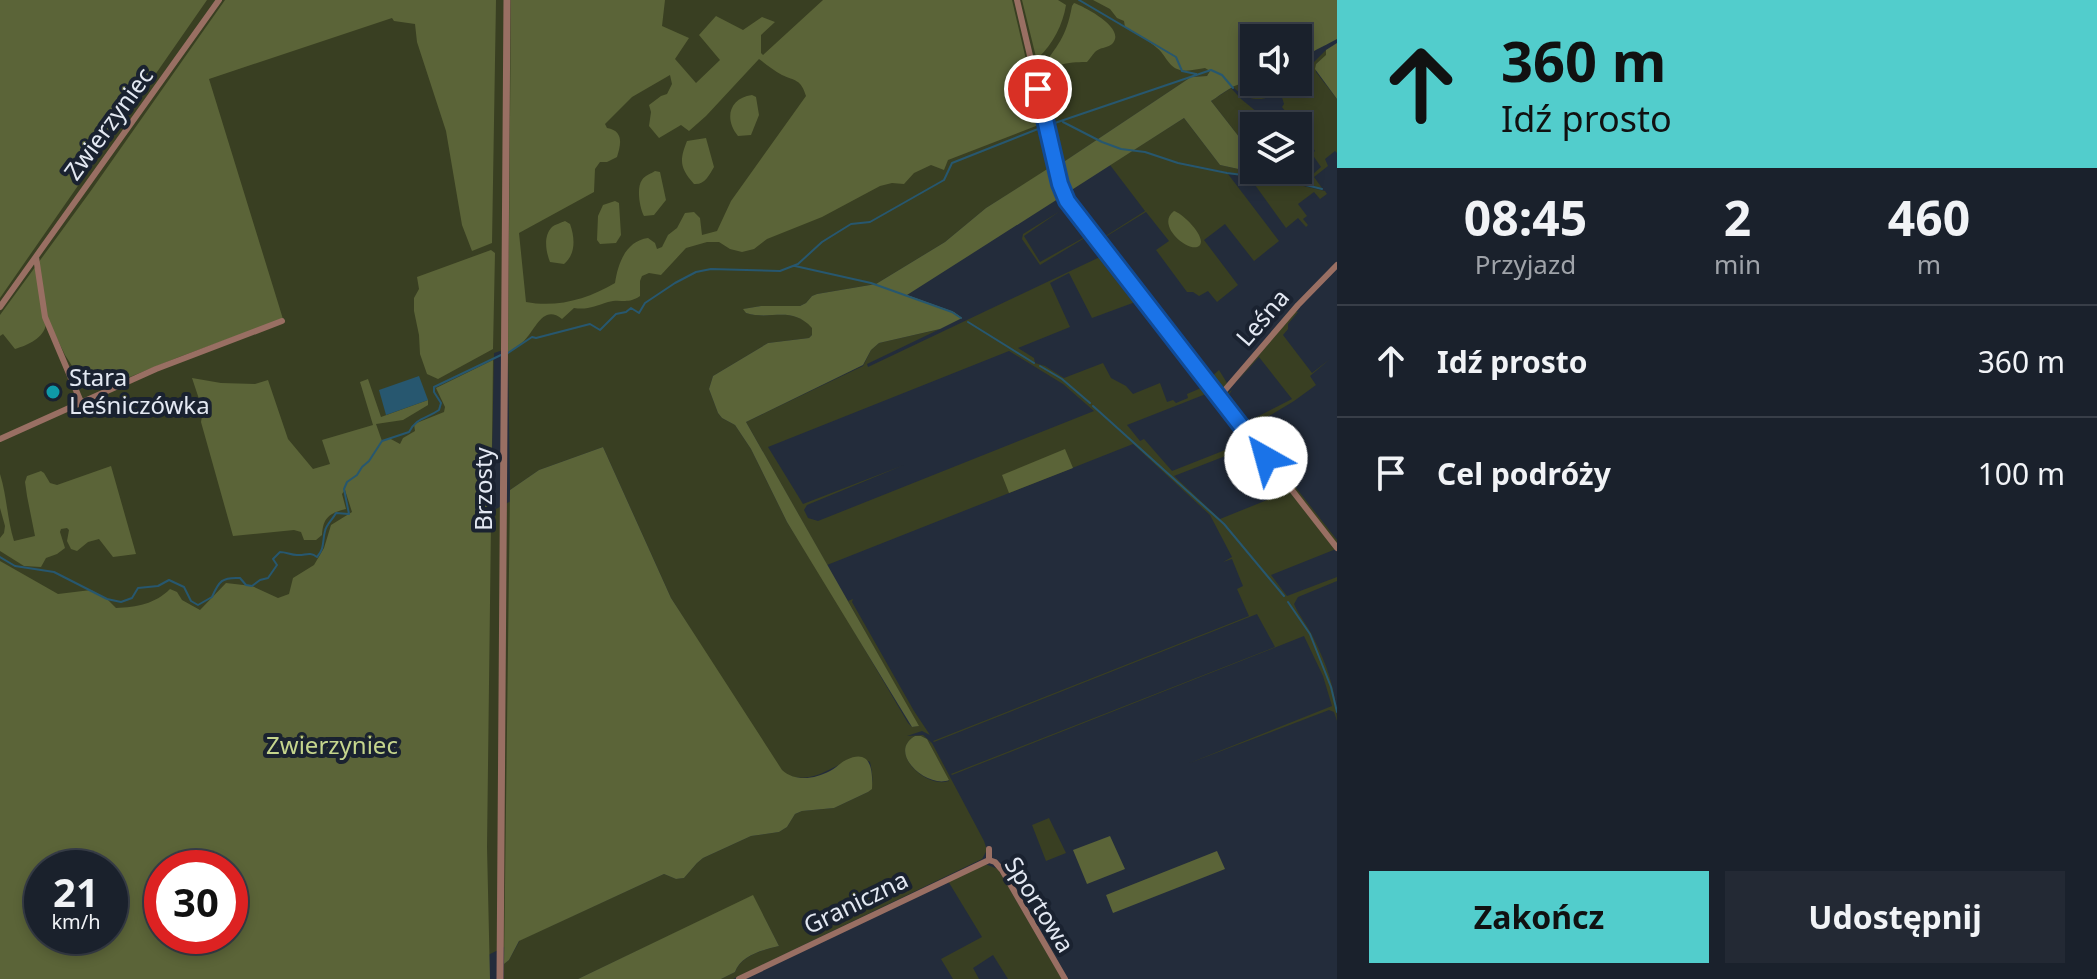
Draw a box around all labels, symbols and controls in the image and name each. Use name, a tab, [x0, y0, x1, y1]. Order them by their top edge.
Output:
text: 360 m	[1501, 22, 1666, 98]
map controls	[1240, 24, 1312, 184]
button: sound	[1240, 24, 1312, 96]
icon: ahead	[1369, 32, 1473, 136]
pin	[1004, 55, 1072, 123]
street label: Zwierzyniec	[56, 60, 160, 186]
icon: arrive	[1016, 67, 1060, 111]
text: Idź prosto	[1501, 94, 1672, 143]
button: layers	[1240, 112, 1312, 184]
text: 08:45	[1464, 185, 1587, 250]
text: 2	[1724, 185, 1751, 250]
text: 460	[1888, 185, 1970, 250]
text: Przyjazd	[1475, 246, 1576, 282]
text: min	[1714, 246, 1761, 282]
text: m	[1917, 246, 1941, 282]
street label: Leśna	[1228, 281, 1296, 353]
icon: ahead	[1369, 339, 1413, 383]
text: Idź prosto	[1437, 341, 1588, 382]
text: 360 m	[1978, 341, 2065, 382]
place label: Stara Leśniczówka	[69, 360, 210, 421]
marker: Stara Leśniczówka	[44, 383, 62, 401]
position arrow	[1224, 416, 1308, 500]
street label: Brzosty	[466, 446, 499, 531]
icon: arrive	[1369, 451, 1413, 495]
text: Cel podróży	[1437, 453, 1611, 494]
text: 100 m	[1978, 453, 2065, 494]
park label: Zwierzyniec	[266, 728, 398, 761]
speed limit sign: 30	[144, 850, 248, 954]
street label: Sportowa	[998, 850, 1083, 958]
street label: Graniczna	[798, 862, 913, 941]
text: 21	[53, 864, 99, 919]
button: Zakończ	[1369, 871, 1709, 963]
button: Udostępnij	[1725, 871, 2065, 963]
text: km/h	[51, 908, 101, 935]

